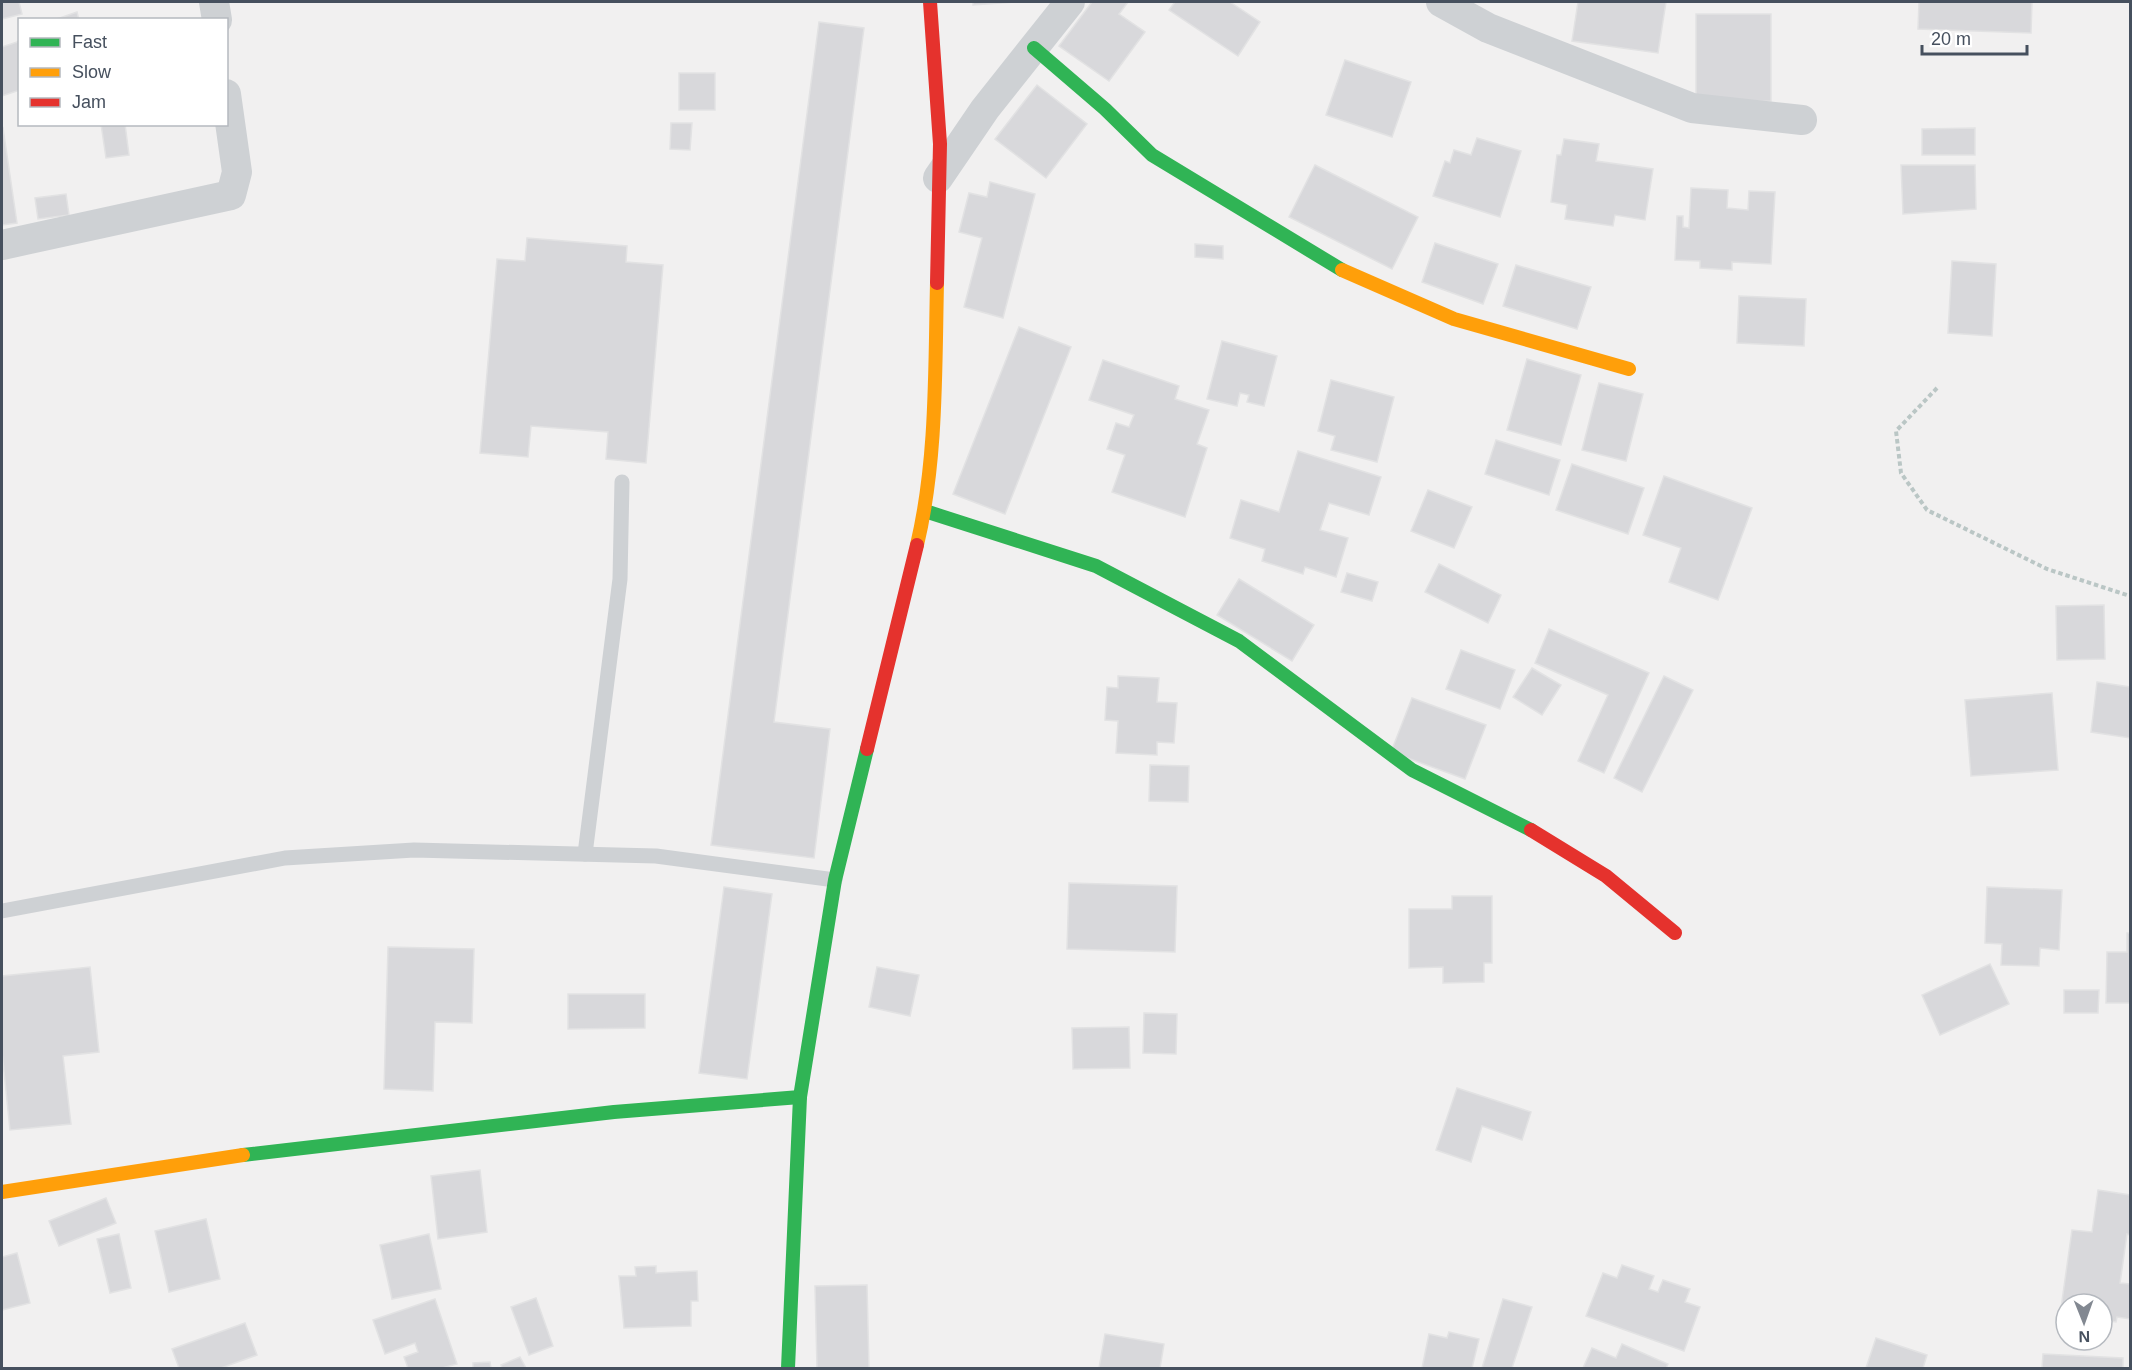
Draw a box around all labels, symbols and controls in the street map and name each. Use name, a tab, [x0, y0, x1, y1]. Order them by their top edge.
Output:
legend	[18, 18, 228, 126]
scale bar	[1922, 18, 2027, 56]
text: 20 m	[1931, 29, 1971, 49]
text: Fast	[72, 32, 107, 52]
text: Slow	[72, 62, 112, 82]
text: Jam	[72, 92, 106, 112]
north arrow	[2054, 1292, 2114, 1352]
text: N	[2078, 1328, 2090, 1345]

